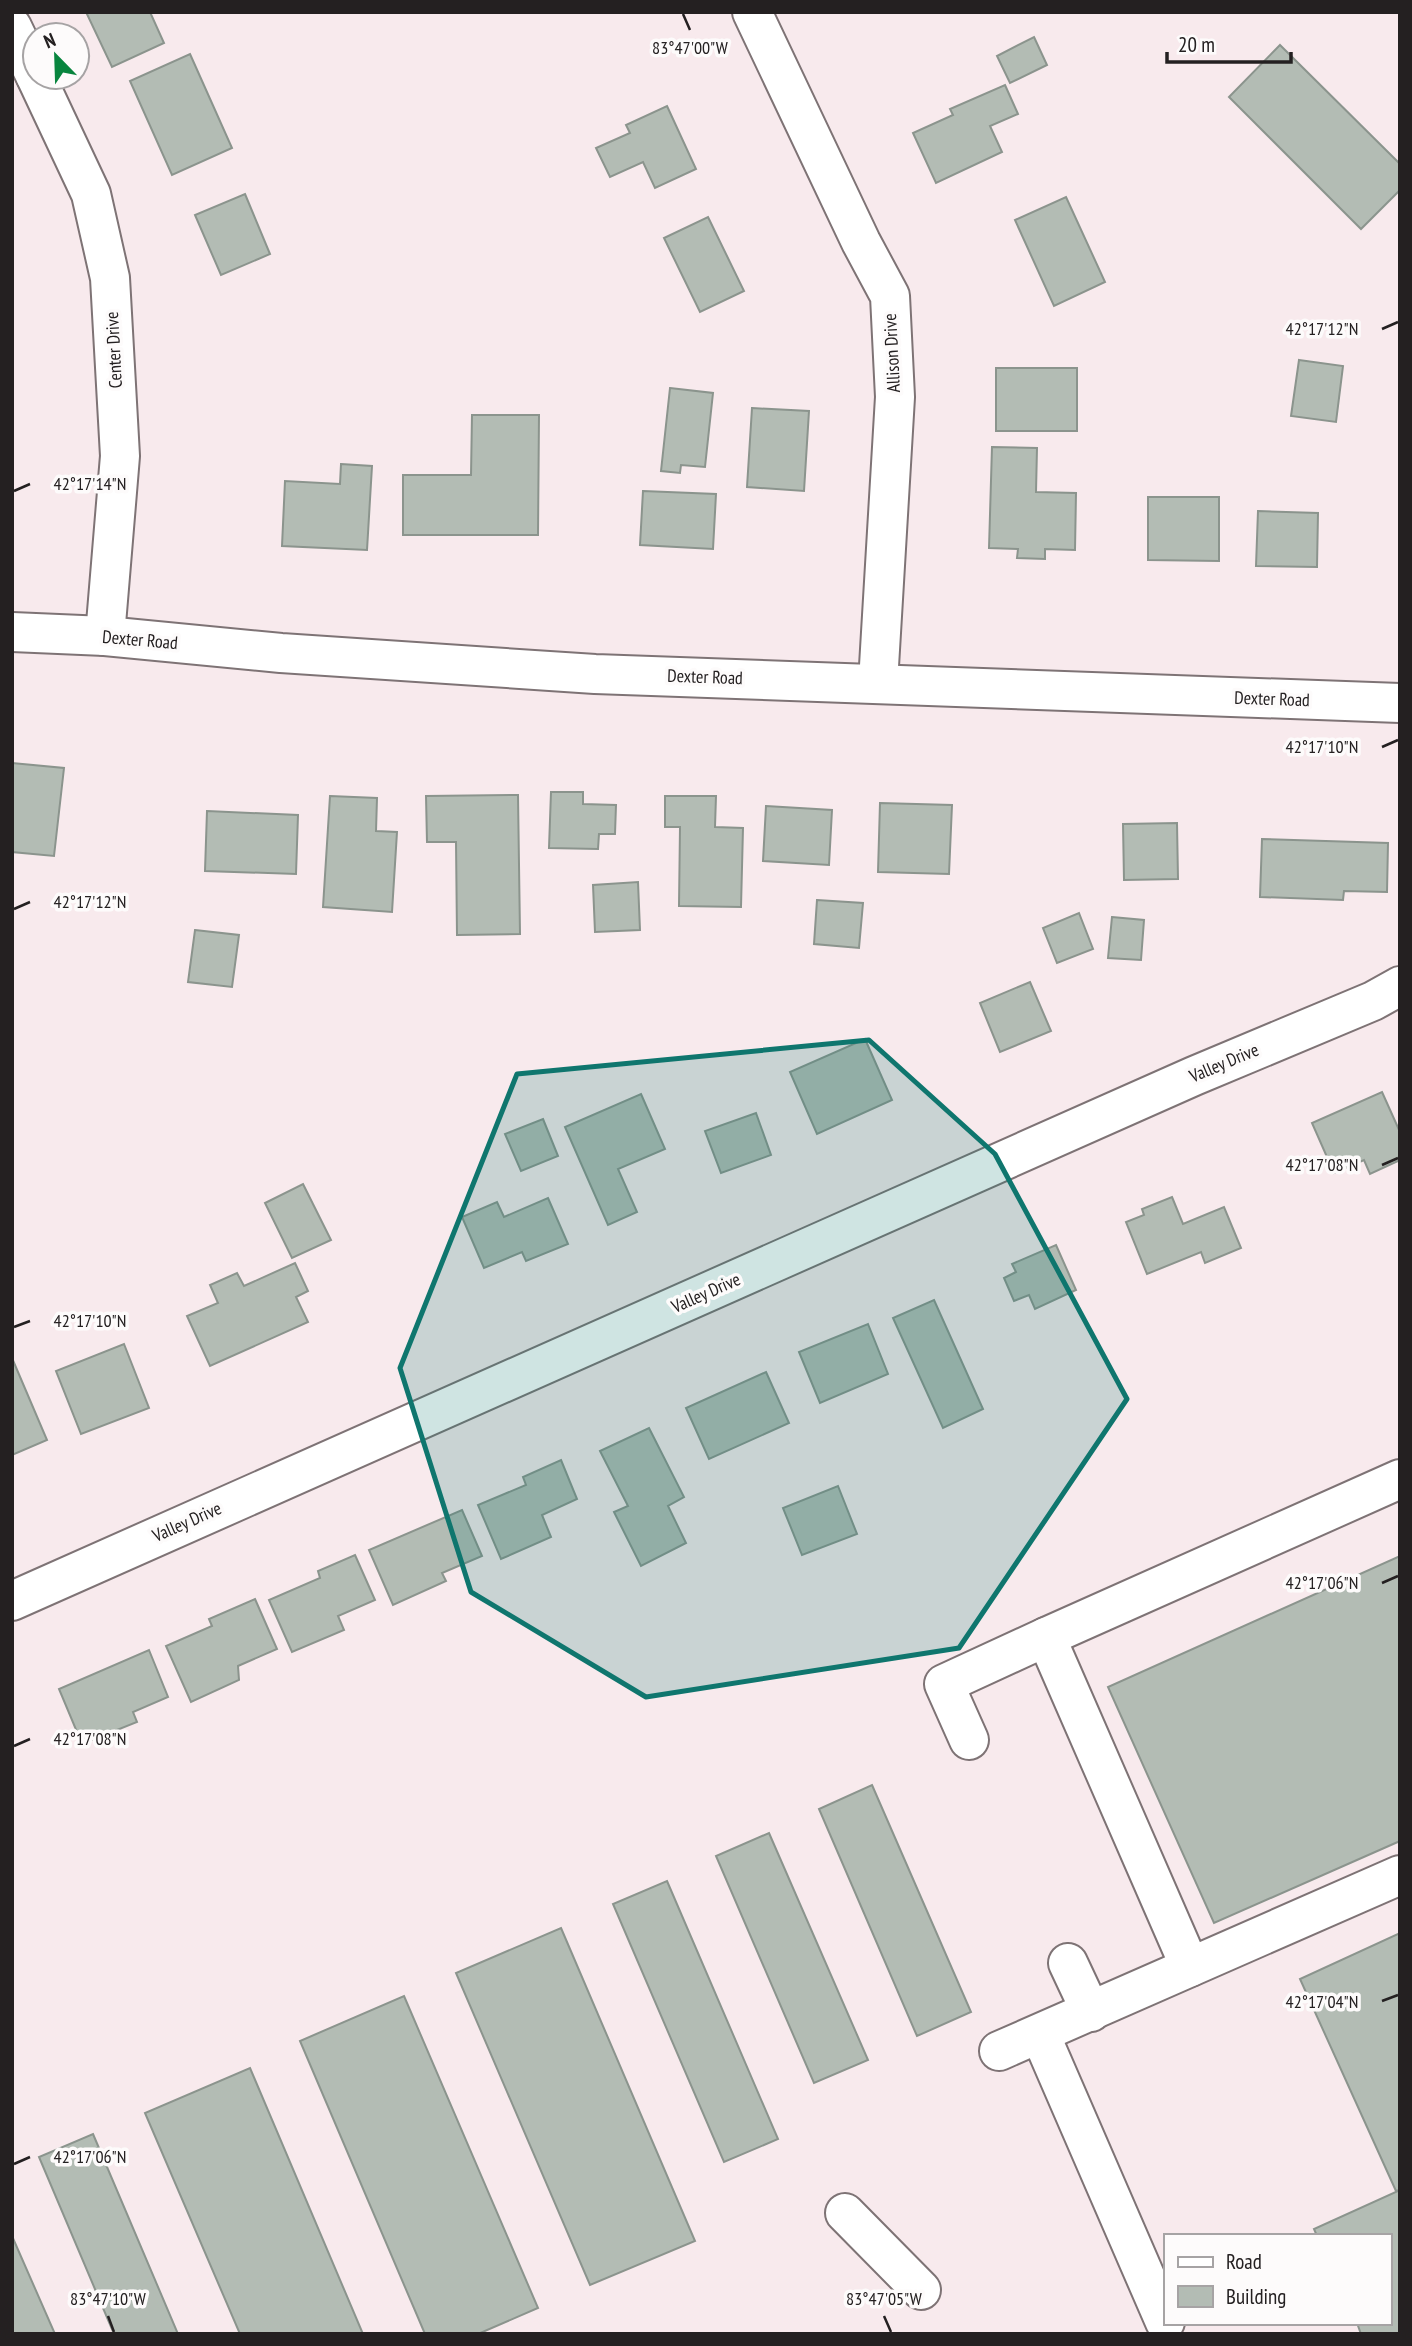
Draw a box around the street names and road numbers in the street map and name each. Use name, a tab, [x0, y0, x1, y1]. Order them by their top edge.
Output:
street label: Center Drive	[100, 311, 127, 389]
street label: Allison Drive	[878, 313, 905, 393]
street label: Dexter Road	[101, 625, 179, 654]
street label: Dexter Road	[667, 664, 743, 689]
street label: Dexter Road	[1234, 686, 1310, 711]
street label: Valley Drive	[1185, 1038, 1262, 1088]
street label: Valley Drive	[667, 1267, 744, 1318]
street label: Valley Drive	[148, 1496, 225, 1547]

